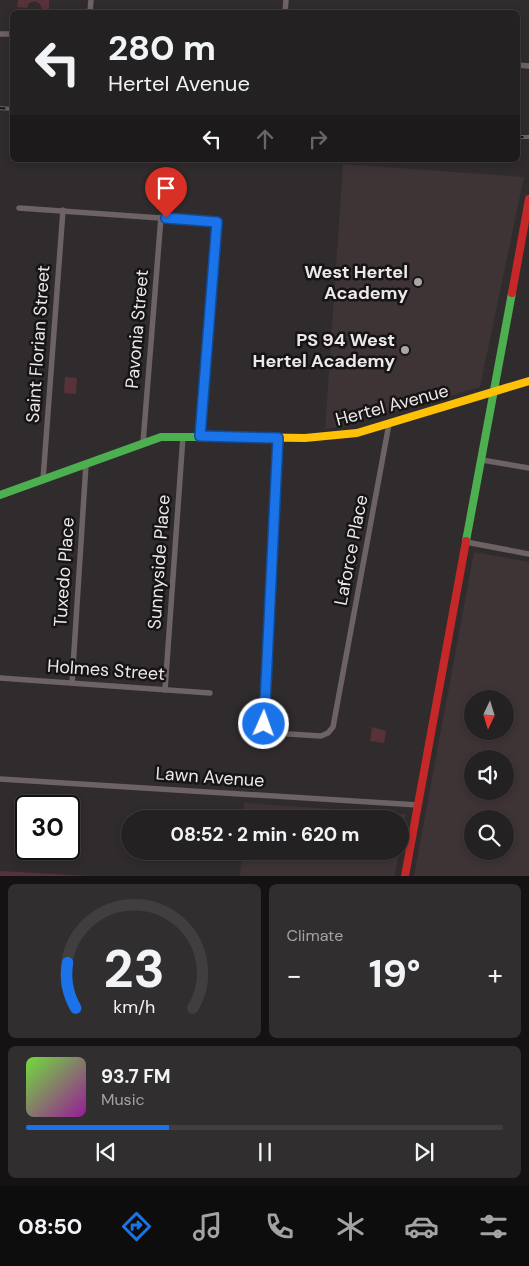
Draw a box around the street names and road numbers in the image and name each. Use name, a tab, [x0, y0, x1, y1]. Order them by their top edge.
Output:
street label: Saint Florian Street	[21, 264, 55, 424]
street label: Pavonia Street	[120, 268, 154, 390]
street label: Hertel Avenue	[333, 378, 451, 432]
street label: Laforce Place	[329, 493, 373, 607]
street label: Sunnyside Place	[142, 494, 176, 630]
street label: Tuxedo Place	[48, 516, 80, 628]
street label: Holmes Street	[46, 654, 166, 686]
street label: Lawn Avenue	[155, 761, 265, 793]

